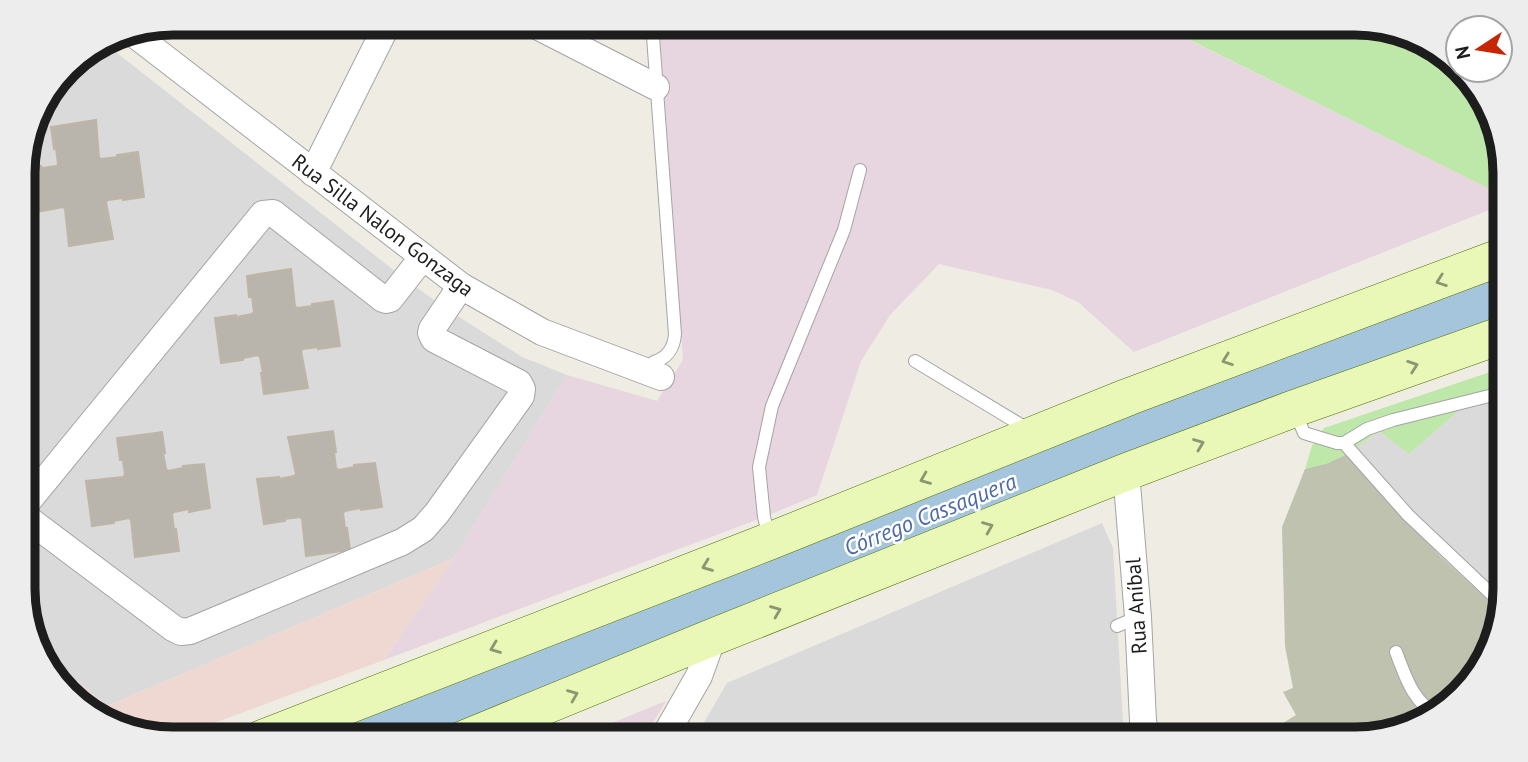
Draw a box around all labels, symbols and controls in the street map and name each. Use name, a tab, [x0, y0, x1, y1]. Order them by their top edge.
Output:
north arrow	[1444, 14, 1514, 84]
text: N	[1449, 44, 1475, 61]
street label: Rua Silla Nalon Gonzaga	[287, 148, 479, 302]
one-way arrow	[1435, 273, 1447, 287]
one-way arrow	[1222, 352, 1234, 366]
one-way arrow	[1407, 360, 1419, 374]
one-way arrow	[1193, 439, 1205, 453]
water label: Córrego Cassaquera	[840, 466, 1020, 562]
one-way arrow	[919, 471, 931, 485]
one-way arrow	[981, 522, 993, 536]
one-way arrow	[701, 557, 713, 571]
street label: Rua Aníbal	[1119, 557, 1153, 655]
one-way arrow	[770, 606, 782, 620]
one-way arrow	[489, 640, 501, 654]
one-way arrow	[566, 689, 578, 703]

